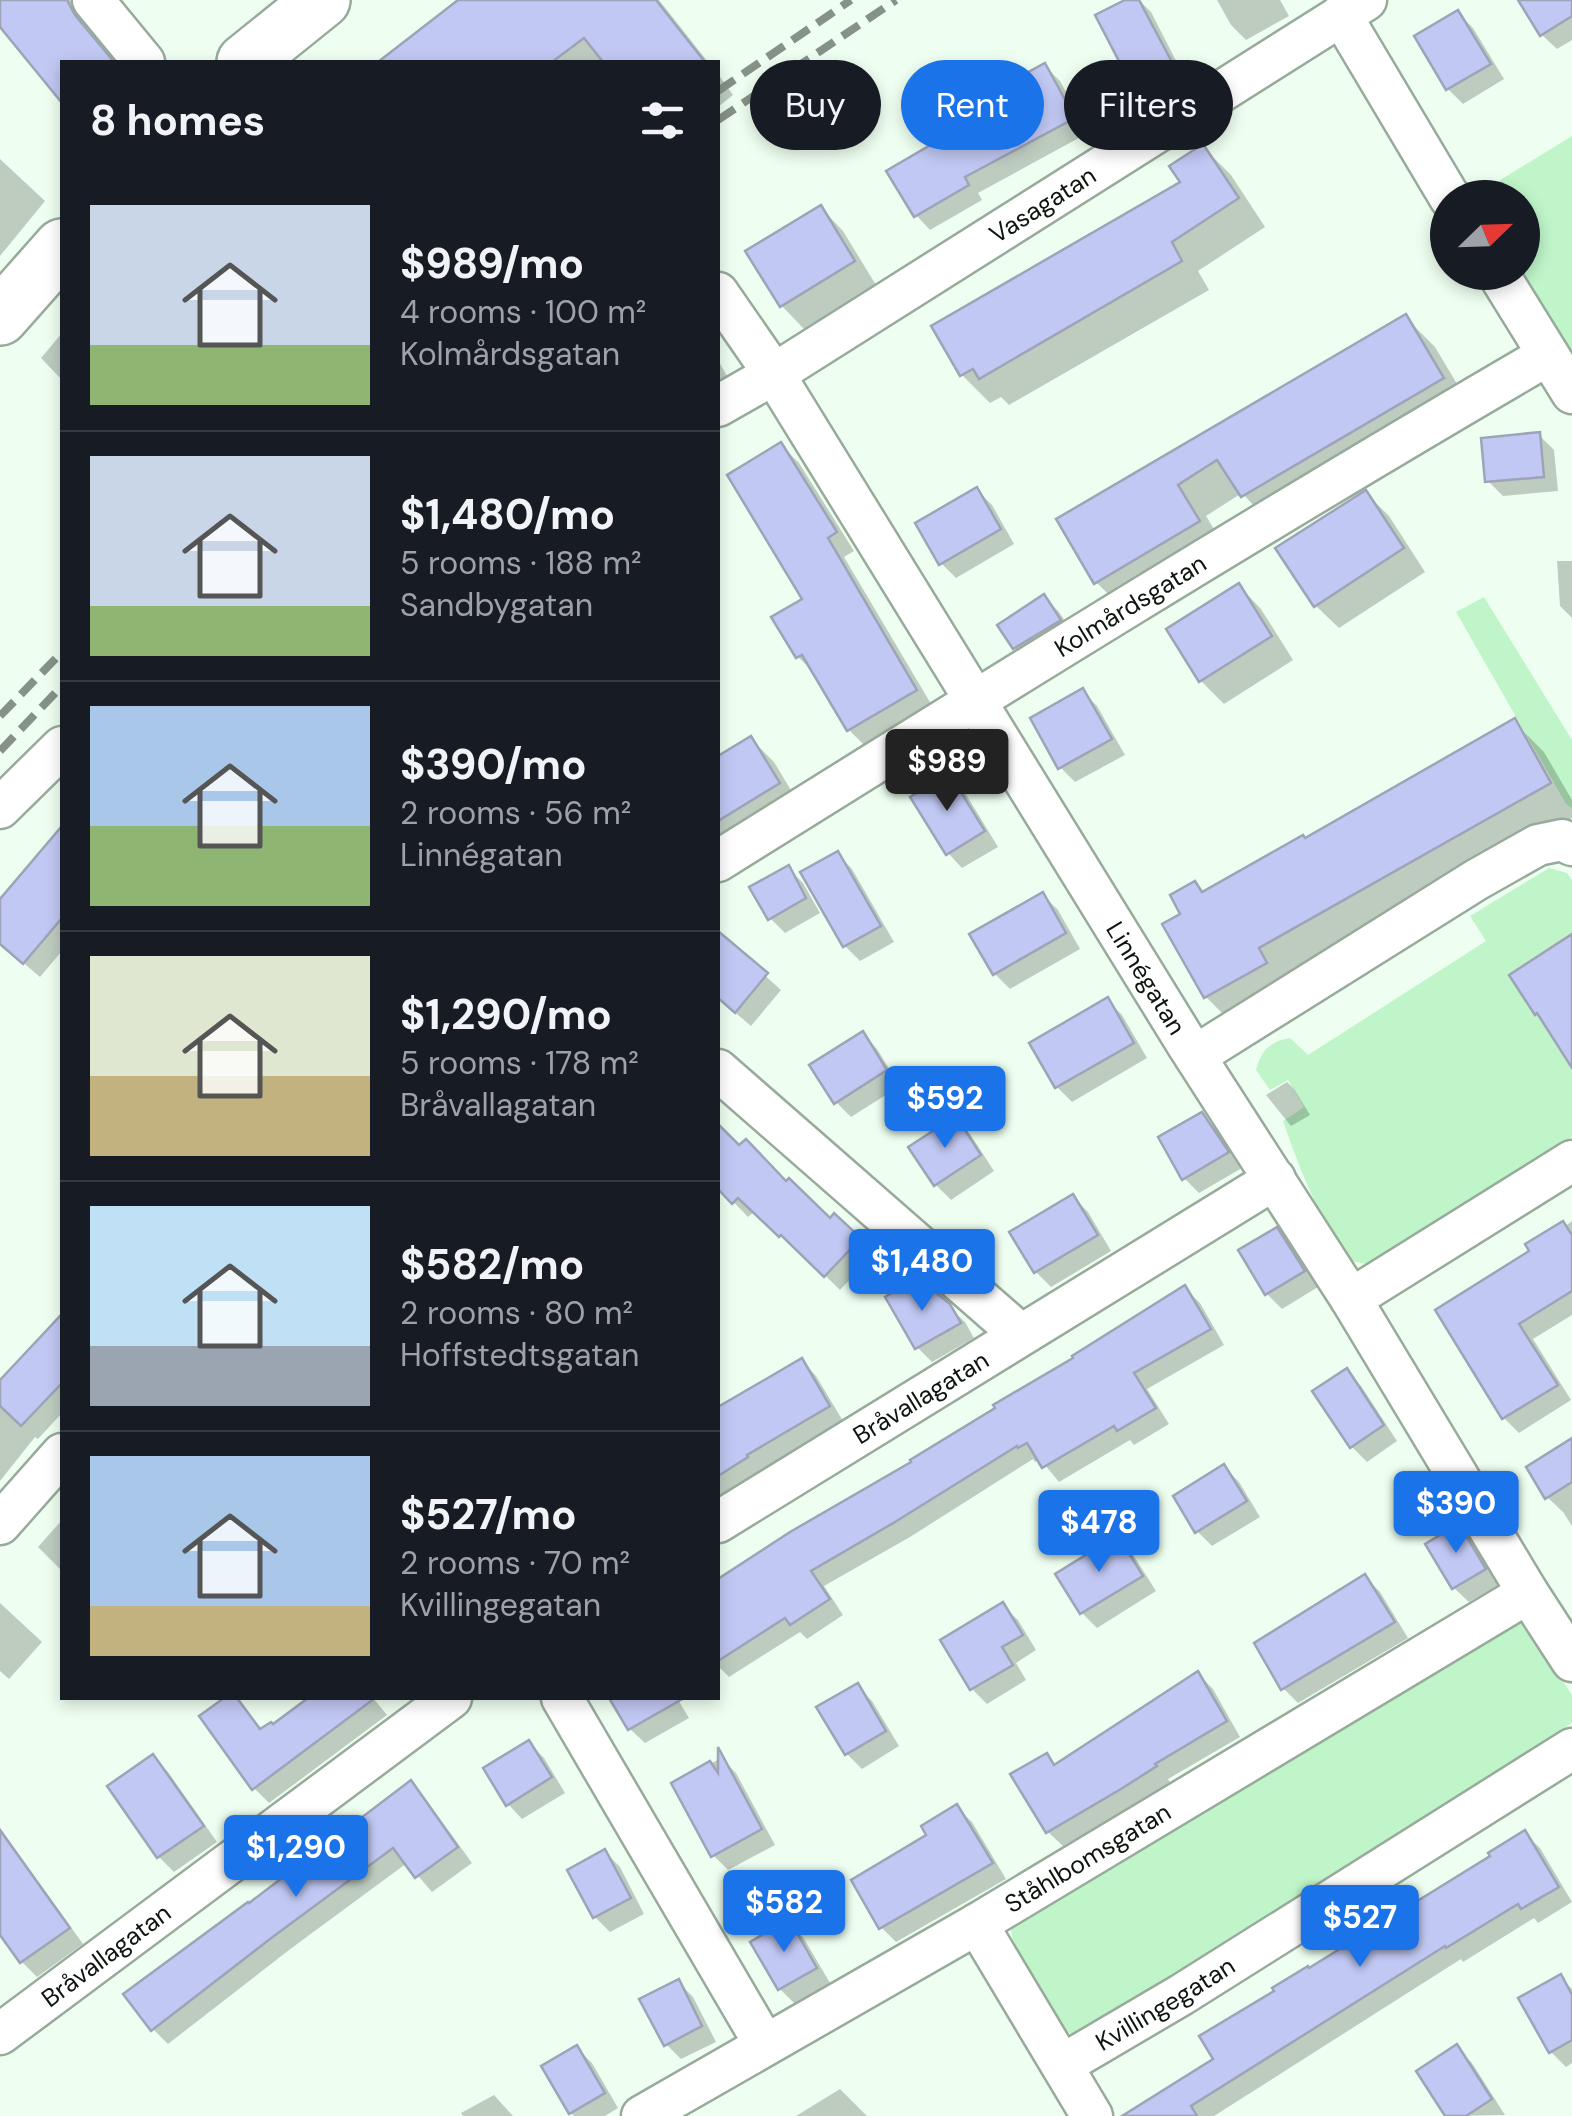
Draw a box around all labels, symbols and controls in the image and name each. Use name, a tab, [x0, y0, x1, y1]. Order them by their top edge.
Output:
chip: Buy	[750, 60, 881, 150]
chip: Rent	[901, 60, 1044, 150]
chip: Filters	[1064, 60, 1233, 150]
text: 8 homes	[90, 93, 265, 148]
icon: filters	[635, 93, 690, 148]
street label: Vasagatan	[983, 158, 1102, 250]
north arrow	[1430, 180, 1540, 290]
map controls	[1430, 180, 1540, 290]
text: $989/mo	[400, 236, 584, 291]
icon: home	[170, 245, 290, 365]
text: 4 rooms · 100 m²	[400, 291, 646, 333]
text: Kolmårdsgatan	[400, 333, 620, 375]
text: $1,480/mo	[400, 487, 615, 542]
icon: home	[170, 496, 290, 616]
text: 5 rooms · 188 m²	[400, 542, 642, 584]
street label: Kolmårdsgatan	[1048, 546, 1212, 664]
text: Sandbygatan	[400, 584, 593, 626]
pin: $989	[888, 729, 1006, 814]
text: $390/mo	[400, 737, 587, 792]
text: $989	[907, 740, 987, 782]
icon: home	[170, 746, 290, 866]
text: 2 rooms · 56 m²	[400, 792, 631, 834]
text: Linnégatan	[400, 834, 563, 876]
street label: Linnégatan	[1099, 915, 1194, 1041]
text: $1,290/mo	[400, 987, 612, 1042]
icon: home	[170, 996, 290, 1116]
text: 5 rooms · 178 m²	[400, 1042, 639, 1084]
pin: $592	[886, 1066, 1004, 1151]
text: $592	[906, 1077, 984, 1119]
text: Bråvallagatan	[400, 1084, 596, 1126]
pin: $1,480	[841, 1229, 1003, 1314]
text: $582/mo	[400, 1237, 584, 1292]
text: $1,480	[871, 1240, 973, 1282]
icon: home	[170, 1246, 290, 1366]
text: 2 rooms · 80 m²	[400, 1292, 633, 1334]
text: Hoffstedtsgatan	[400, 1334, 639, 1376]
street label: Bråvallagatan	[847, 1343, 995, 1451]
pin: $390	[1397, 1471, 1515, 1556]
text: $390	[1416, 1482, 1496, 1524]
text: $527/mo	[400, 1487, 577, 1542]
pin: $478	[1040, 1490, 1158, 1575]
icon: home	[170, 1496, 290, 1616]
text: $478	[1060, 1501, 1138, 1543]
text: 2 rooms · 70 m²	[400, 1542, 630, 1584]
text: Kvillingegatan	[400, 1584, 601, 1626]
street label: Ståhlbomsgatan	[998, 1795, 1177, 1920]
pin: $1,290	[215, 1815, 377, 1900]
text: $1,290	[246, 1826, 346, 1868]
pin: $582	[725, 1870, 843, 1955]
text: $582	[745, 1881, 823, 1923]
pin: $527	[1301, 1885, 1419, 1970]
street label: Bråvallagatan	[34, 1896, 177, 2014]
text: $527	[1323, 1896, 1397, 1938]
street label: Kvillingegatan	[1089, 1949, 1241, 2058]

